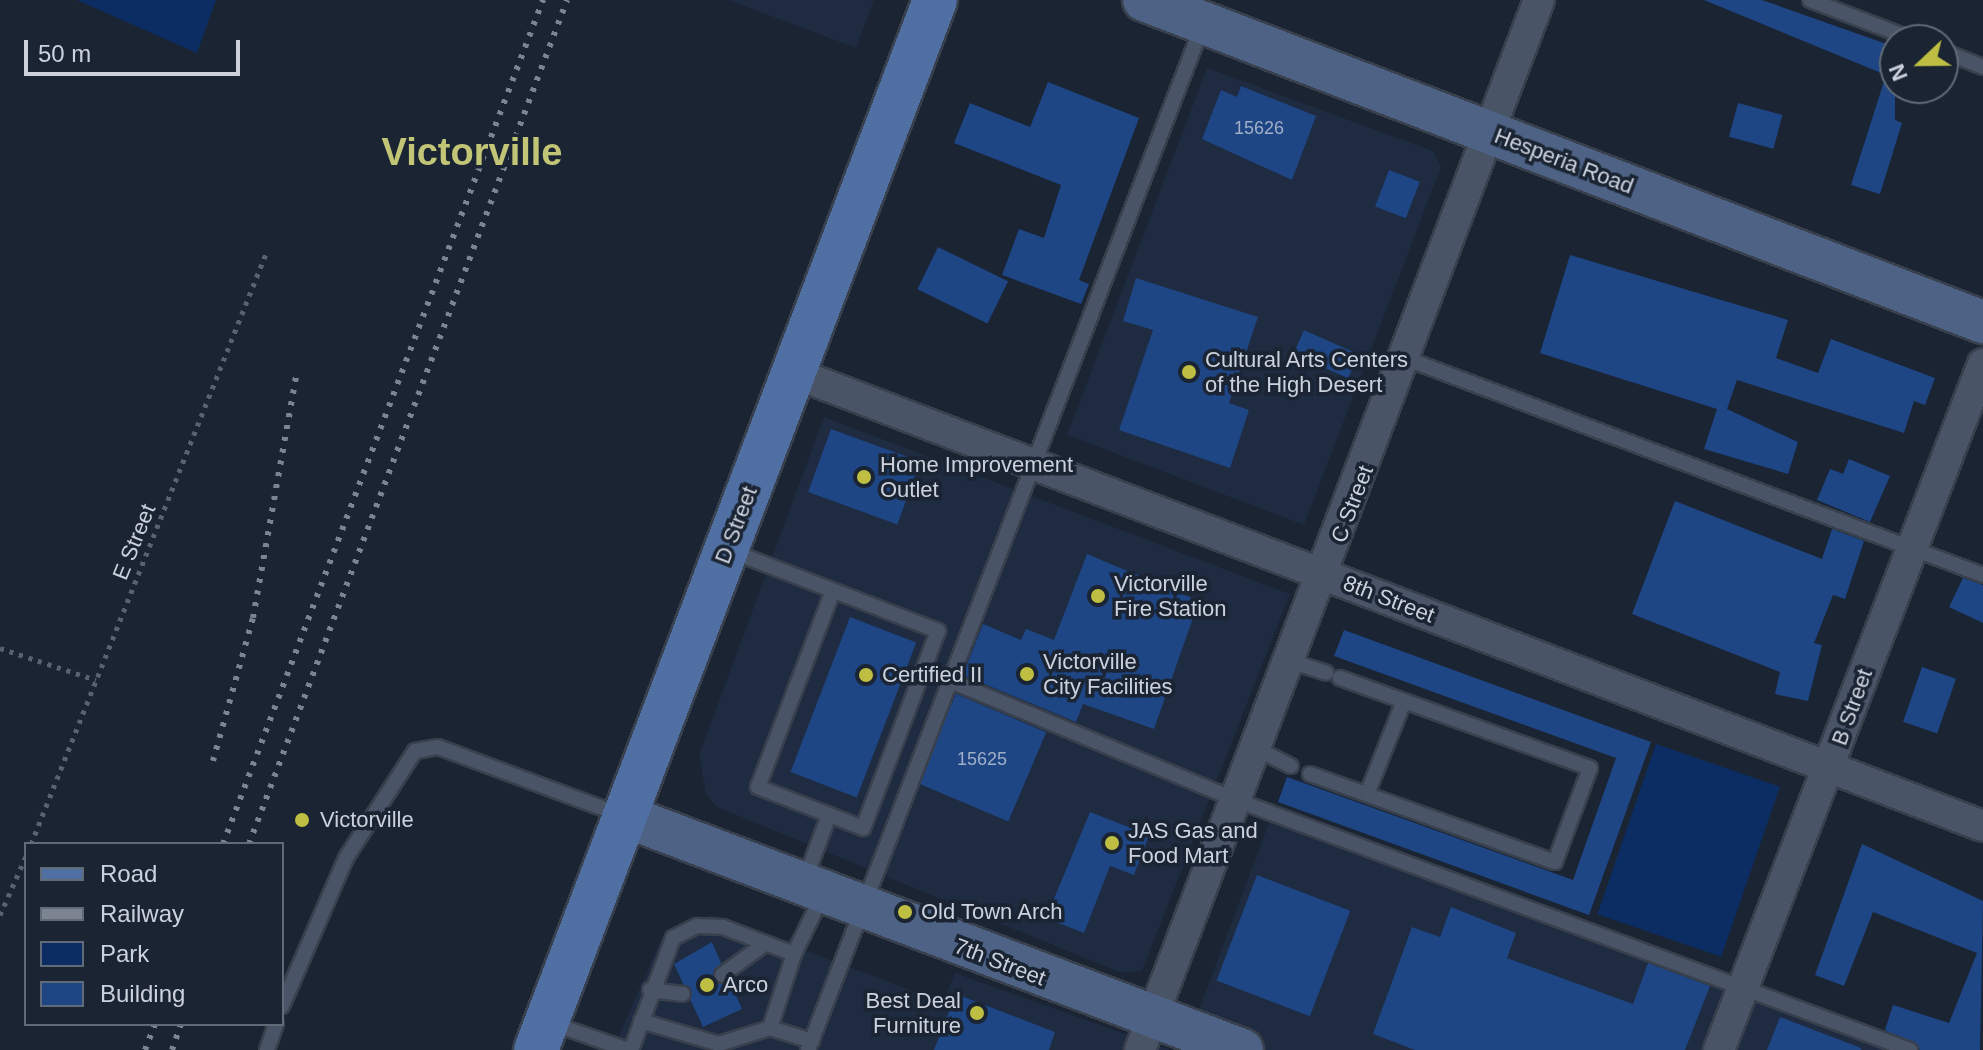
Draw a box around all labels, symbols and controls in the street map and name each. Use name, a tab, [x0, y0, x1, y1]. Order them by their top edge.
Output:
scale bar	[28, 24, 244, 74]
north arrow	[1879, 24, 1959, 104]
text: 50 m	[38, 40, 91, 67]
text: N	[1884, 60, 1913, 84]
house number: 15626	[1234, 117, 1284, 139]
street label: Hesperia Road	[1491, 122, 1637, 200]
district label: Victorville	[382, 130, 562, 176]
place label: Cultural Arts Centers of the High Desert	[1205, 346, 1409, 398]
marker: Cultural Arts Centers of the High Desert	[1180, 363, 1198, 381]
place label: Home Improvement Outlet	[880, 451, 1073, 502]
street label: C Street	[1325, 462, 1379, 546]
marker: Home Improvement Outlet	[855, 468, 873, 486]
street label: D Street	[709, 483, 763, 567]
street label: E Street	[107, 500, 161, 584]
place label: Victorville Fire Station	[1114, 570, 1226, 622]
street label: 8th Street	[1340, 570, 1438, 628]
marker: Victorville Fire Station	[1089, 587, 1107, 605]
place label: Victorville City Facilities	[1043, 648, 1173, 700]
place label: Certified II	[882, 662, 982, 688]
marker: Victorville City Facilities	[1018, 665, 1036, 683]
street label: B Street	[1826, 665, 1878, 749]
marker: Certified II	[857, 666, 875, 684]
house number: 15625	[957, 748, 1007, 770]
place label: Victorville	[320, 807, 414, 833]
marker: Victorville	[291, 809, 313, 831]
place label: JAS Gas and Food Mart	[1128, 817, 1258, 868]
marker: JAS Gas and Food Mart	[1103, 834, 1121, 852]
legend	[24, 842, 284, 1026]
text: Road	[100, 860, 157, 887]
place label: Old Town Arch	[921, 899, 1064, 925]
text: Railway	[100, 900, 184, 927]
marker: Old Town Arch	[896, 903, 914, 921]
street label: 7th Street	[951, 933, 1049, 991]
text: Park	[100, 940, 149, 967]
place label: Arco	[723, 972, 768, 998]
marker: Arco	[698, 976, 716, 994]
text: Building	[100, 980, 185, 1007]
place label: Best Deal Furniture	[866, 987, 961, 1038]
marker: Best Deal Furniture	[968, 1004, 986, 1022]

